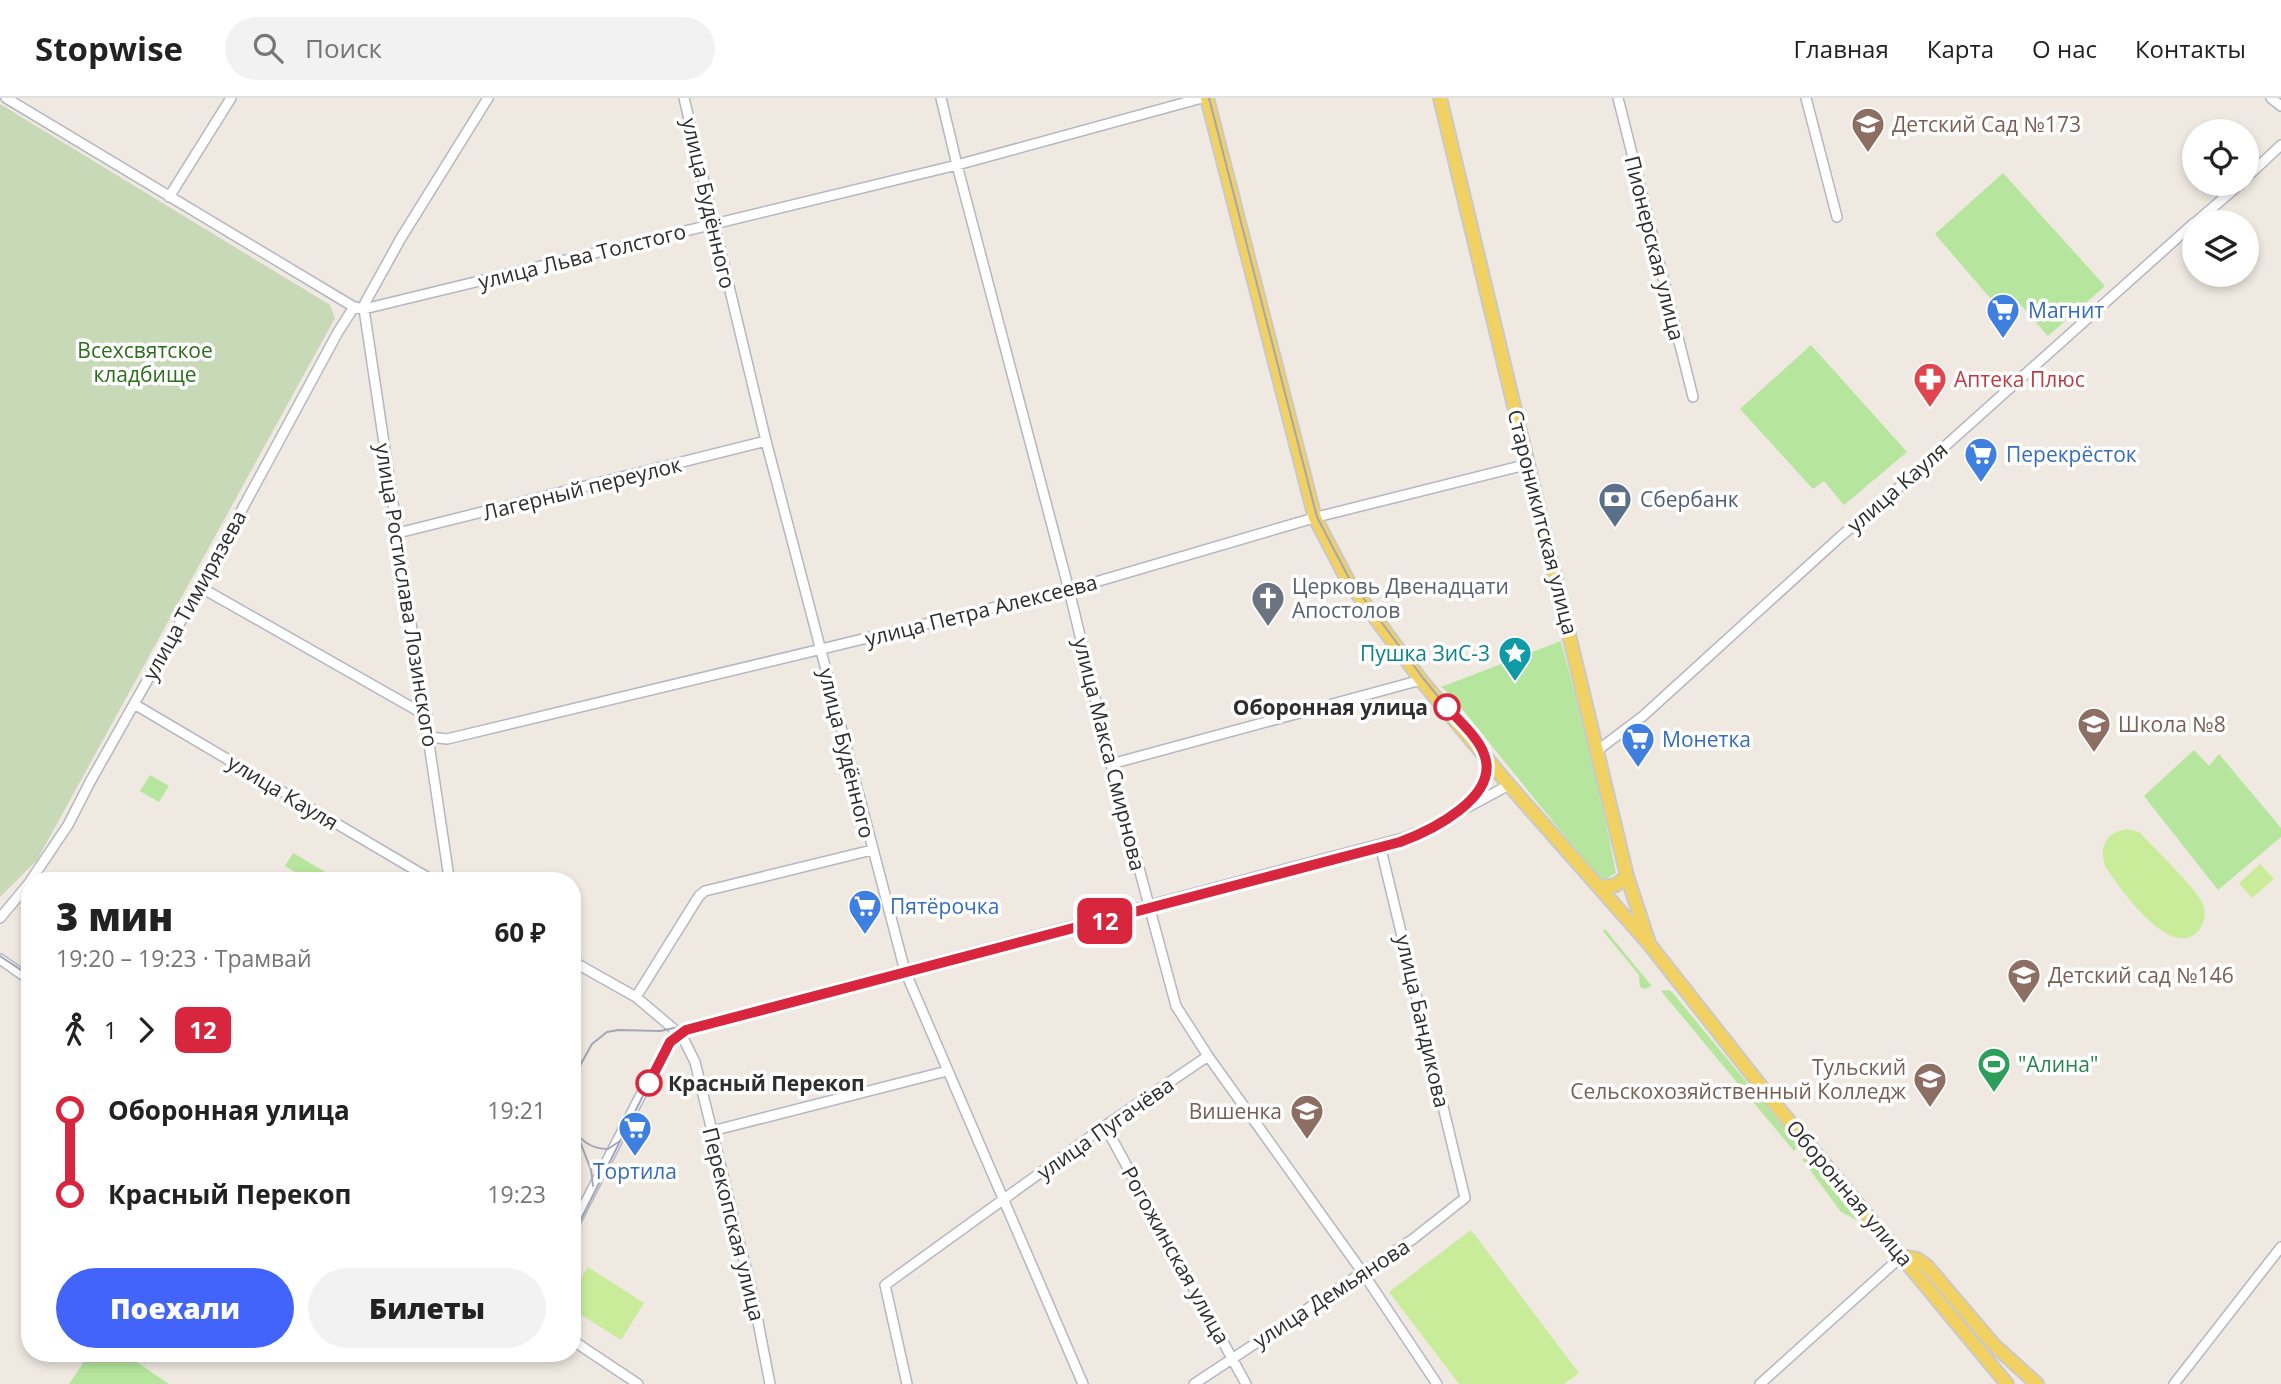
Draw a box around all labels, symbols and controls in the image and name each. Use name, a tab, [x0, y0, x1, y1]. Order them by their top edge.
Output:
search box	[225, 17, 715, 80]
text: Stopwise	[35, 26, 183, 71]
icon: search	[249, 29, 287, 67]
text: Поиск	[305, 30, 382, 66]
text: Главная	[1794, 32, 1889, 65]
text: Карта	[1927, 32, 1994, 65]
text: О нас	[2032, 32, 2097, 65]
text: Контакты	[2135, 32, 2246, 65]
school or university icon: Детский Сад №173	[1849, 105, 1887, 154]
place label: Детский Сад №173	[1892, 110, 2081, 138]
street label: улица Будённого	[676, 115, 742, 291]
map controls	[2182, 119, 2259, 287]
button: locate	[2182, 119, 2259, 196]
street label: Пионерская улица	[1618, 153, 1692, 343]
button: layers	[2182, 210, 2259, 287]
street label: улица Льва Толстого	[475, 217, 689, 295]
supermarket icon: Магнит	[1984, 291, 2022, 340]
place label: Магнит	[2028, 296, 2104, 324]
park label: Всехсвятское кладбище	[77, 336, 213, 388]
pharmacy icon: Аптека Плюс	[1911, 360, 1949, 409]
place label: Аптека Плюс	[1954, 365, 2085, 393]
street label: Староникитская улица	[1501, 406, 1585, 638]
street label: улица Кауля	[1841, 435, 1953, 539]
supermarket icon: Перекрёсток	[1962, 435, 2000, 484]
place label: Перекрёсток	[2006, 440, 2137, 468]
street label: улица Ростислава Лозинского	[369, 441, 445, 749]
street label: Лагерный переулок	[480, 450, 684, 526]
bank icon: Сбербанк	[1596, 480, 1634, 529]
place label: Сбербанк	[1640, 485, 1739, 513]
street label: улица Тимирязева	[136, 505, 252, 685]
street label: улица Петра Алексеева	[862, 568, 1100, 652]
place label: Церковь Двенадцати Апостолов	[1292, 572, 1509, 624]
church icon: Церковь Двенадцати Апостолов	[1249, 579, 1287, 628]
place icon: Пушка ЗиС-3	[1496, 634, 1534, 683]
street label: улица Макса Смирнова	[1067, 635, 1153, 873]
place label: Пушка ЗиС-3	[1360, 639, 1490, 667]
street label: улица Будённого	[812, 665, 882, 841]
place label: Оборонная улица	[1233, 693, 1428, 721]
marker: Оборонная улица	[1434, 694, 1460, 720]
school or university icon: Школа №8	[2075, 705, 2113, 754]
place label: Школа №8	[2118, 710, 2226, 738]
supermarket icon: Монетка	[1619, 720, 1657, 769]
place label: Монетка	[1662, 725, 1751, 753]
street label: улица Кауля	[222, 748, 344, 836]
supermarket icon: Пятёрочка	[846, 887, 884, 936]
text: 3 мин	[56, 890, 173, 942]
place label: Пятёрочка	[890, 892, 999, 920]
line badge: 12	[1074, 898, 1136, 944]
text: 12	[1091, 904, 1119, 937]
text: 60 ₽	[494, 914, 546, 950]
street label: улица Бандикова	[1389, 932, 1457, 1110]
text: 19:20 – 19:23 · Трамвай	[56, 942, 312, 974]
school or university icon: Детский сад №146	[2005, 956, 2043, 1005]
place label: Детский сад №146	[2048, 961, 2234, 989]
icon: walk	[56, 1011, 94, 1049]
icon: forward	[127, 1011, 165, 1049]
text: 12	[189, 1013, 217, 1046]
text: 1	[104, 1014, 117, 1046]
sports icon: "Алина"	[1975, 1045, 2013, 1094]
place label: "Алина"	[2018, 1050, 2098, 1078]
place label: Тульский Сельскохозяйственный Колледж	[1570, 1053, 1907, 1105]
school or university icon: Тульский Сельскохозяйственный Колледж	[1911, 1060, 1949, 1109]
place label: Красный Перекоп	[668, 1069, 865, 1097]
marker: Красный Перекоп	[636, 1070, 662, 1096]
street label: улица Пугачёва	[1031, 1070, 1179, 1186]
text: Оборонная улица	[108, 1092, 350, 1128]
school or university icon: Вишенка	[1288, 1092, 1326, 1141]
text: 19:21	[487, 1094, 546, 1126]
place label: Вишенка	[1189, 1097, 1282, 1125]
supermarket icon: Тортила	[616, 1109, 654, 1158]
street label: Оборонная улица	[1780, 1114, 1920, 1272]
street label: Перекопская улица	[696, 1124, 772, 1324]
place label: Тортила	[593, 1157, 677, 1185]
street label: Рогожинская улица	[1115, 1161, 1237, 1349]
text: Красный Перекоп	[108, 1176, 351, 1212]
text: 19:23	[487, 1178, 546, 1210]
street label: улица Демьянова	[1247, 1232, 1415, 1354]
button: Поехали	[56, 1268, 294, 1348]
button: Билеты	[308, 1268, 546, 1348]

